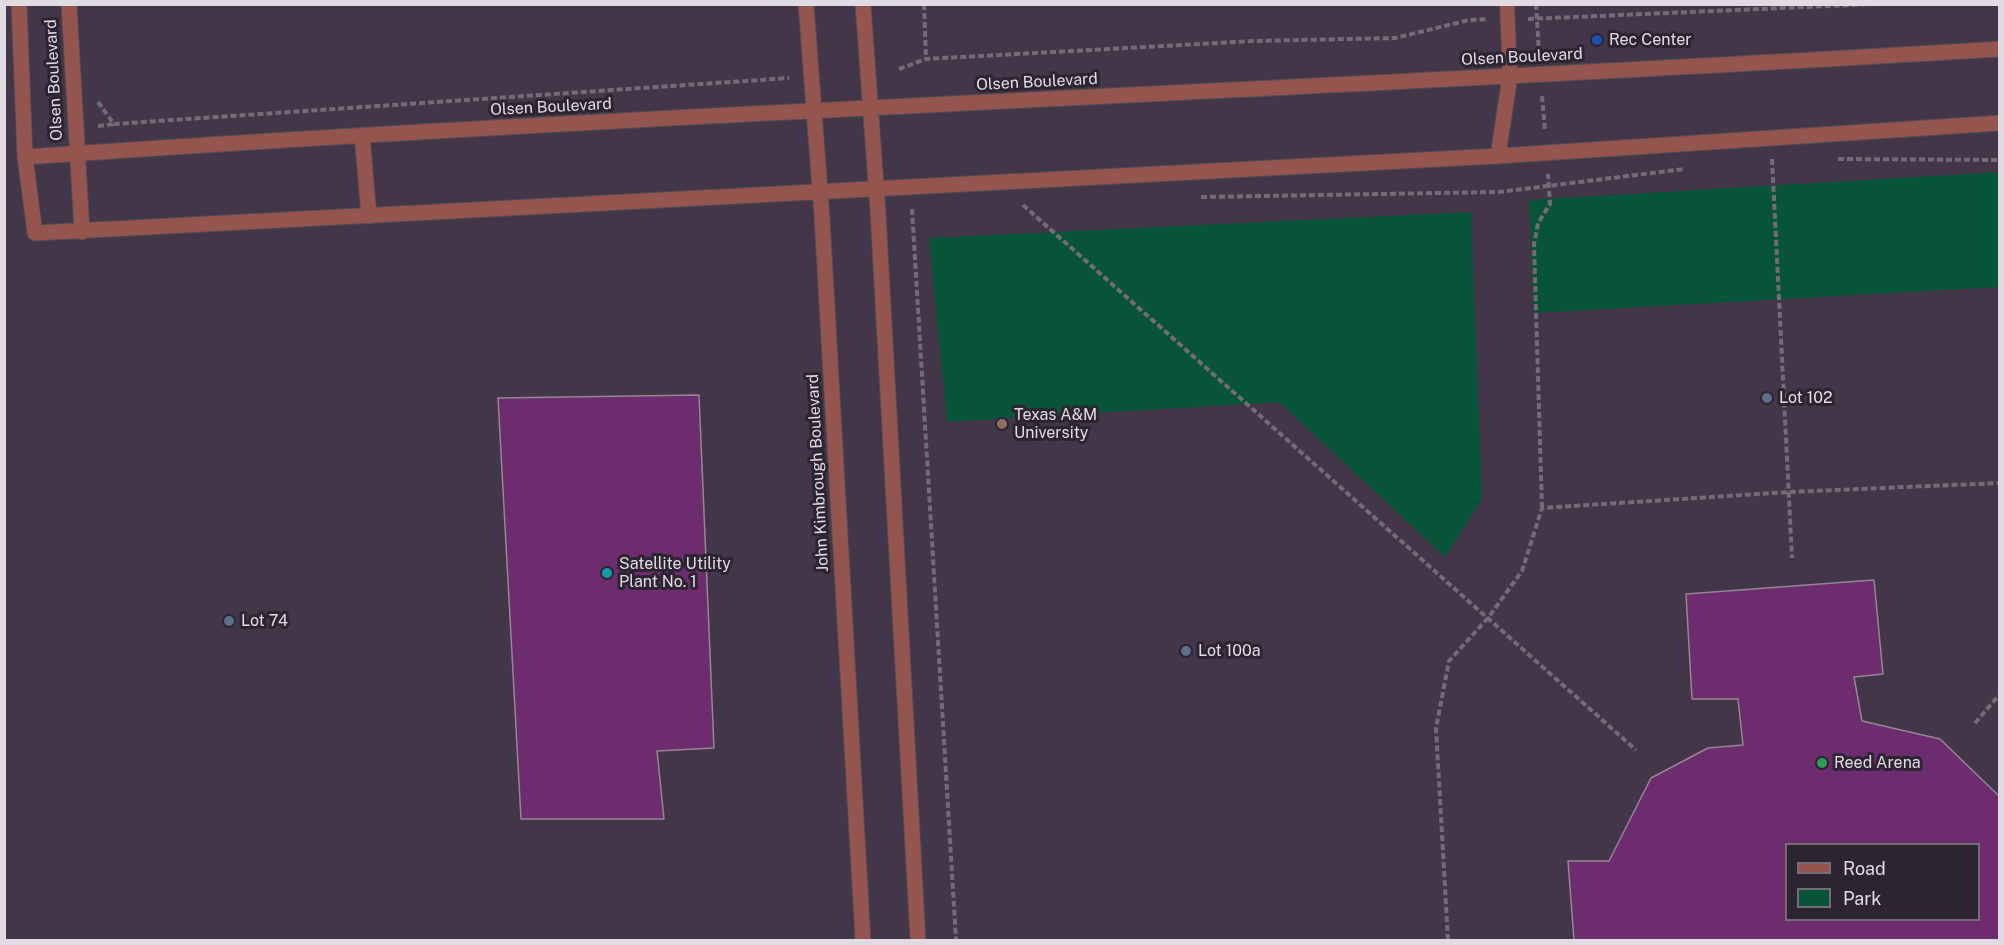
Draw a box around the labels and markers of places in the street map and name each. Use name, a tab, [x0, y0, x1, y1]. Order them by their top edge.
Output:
place label: Rec Center	[1609, 30, 1691, 50]
marker: Rec Center	[1590, 33, 1604, 47]
place label: Lot 102	[1779, 388, 1833, 408]
marker: Lot 102	[1760, 391, 1774, 405]
place label: Texas A&M University	[1014, 405, 1097, 443]
marker: Texas A&M University	[995, 417, 1009, 431]
place label: Satellite Utility Plant No. 1	[619, 554, 731, 592]
marker: Satellite Utility Plant No. 1	[600, 566, 614, 580]
place label: Lot 74	[241, 611, 288, 631]
marker: Lot 74	[222, 614, 236, 628]
place label: Lot 100a	[1198, 641, 1261, 661]
marker: Lot 100a	[1179, 644, 1193, 658]
place label: Reed Arena	[1834, 753, 1921, 773]
marker: Reed Arena	[1815, 756, 1829, 770]

